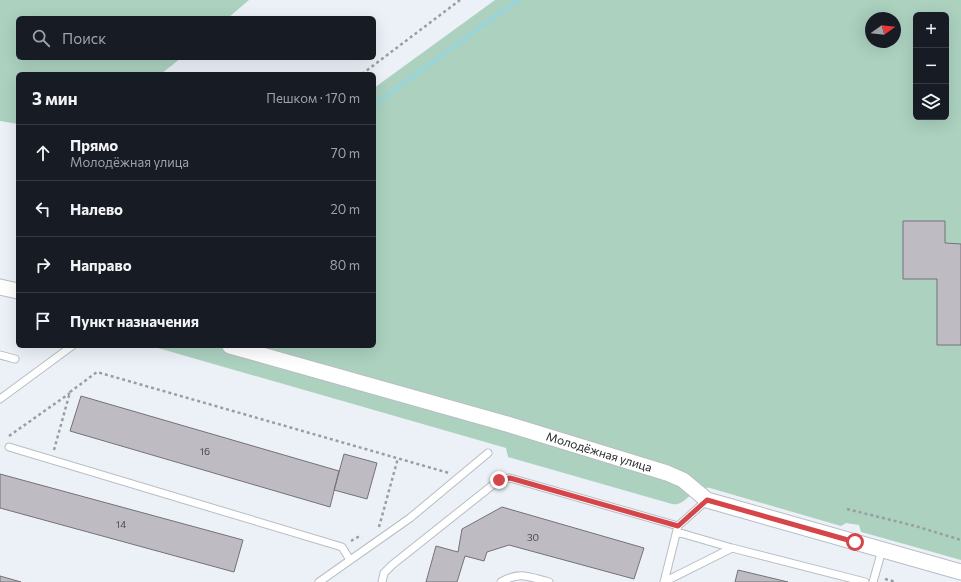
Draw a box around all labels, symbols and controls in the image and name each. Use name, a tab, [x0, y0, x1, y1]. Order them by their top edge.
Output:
north arrow	[865, 12, 901, 48]
map controls	[913, 12, 949, 120]
button: +	[913, 12, 949, 48]
search box	[16, 16, 376, 60]
icon: search	[30, 27, 52, 49]
text: Поиск	[62, 29, 106, 47]
button: −	[913, 48, 949, 84]
button: layers	[913, 84, 949, 120]
text: 3 мин	[32, 88, 78, 109]
text: Пешком · 170 m	[266, 90, 360, 106]
text: Прямо	[70, 136, 118, 154]
icon: ahead	[32, 142, 54, 164]
text: 70 m	[331, 145, 360, 161]
text: Молодёжная улица	[70, 154, 189, 170]
icon: left	[32, 198, 54, 220]
text: Налево	[70, 200, 123, 218]
text: 20 m	[331, 201, 360, 217]
icon: right	[32, 254, 54, 276]
text: Направо	[70, 256, 132, 274]
text: 80 m	[330, 257, 360, 273]
icon: arrive	[32, 310, 54, 332]
text: Пункт назначения	[70, 312, 199, 330]
street label: Молодёжная улица	[545, 428, 654, 474]
house number: 16	[200, 445, 210, 457]
route end	[490, 471, 508, 489]
house number: 14	[116, 518, 126, 530]
house number: 30	[527, 531, 539, 543]
route start	[846, 533, 864, 551]

